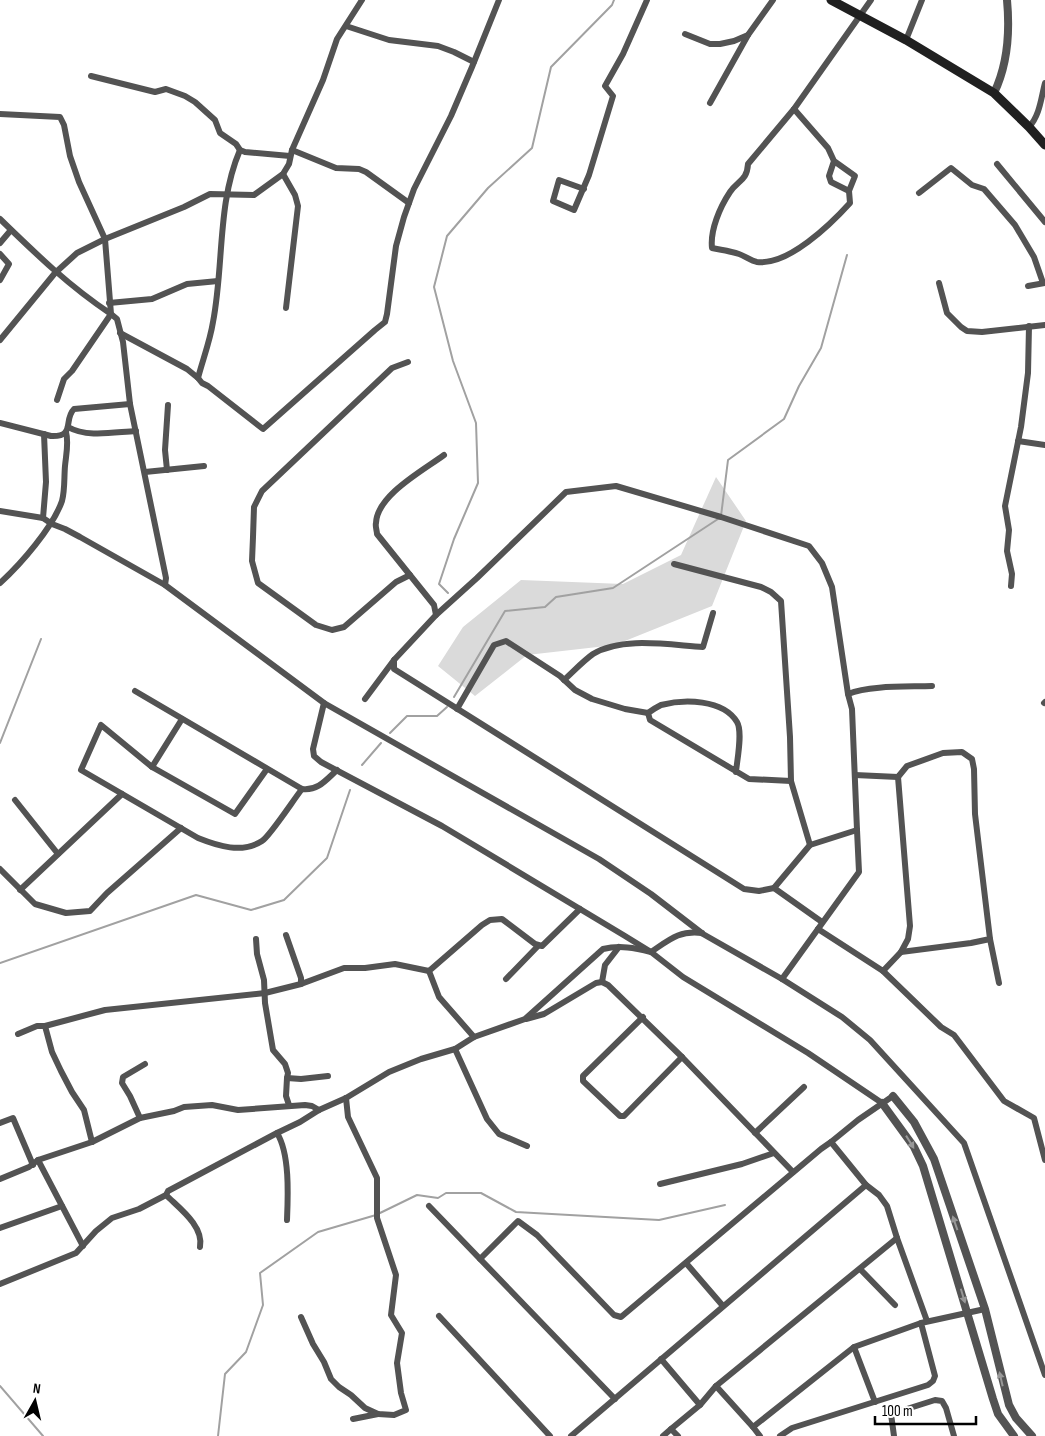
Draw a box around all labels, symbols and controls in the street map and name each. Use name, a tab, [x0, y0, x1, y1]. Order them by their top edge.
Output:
one-way arrow	[906, 1136, 915, 1149]
one-way arrow	[951, 1215, 959, 1230]
one-way arrow	[959, 1288, 967, 1303]
one-way arrow	[997, 1371, 1005, 1386]
north arrow	[10, 1376, 60, 1426]
text: N	[32, 1380, 42, 1398]
scale bar	[875, 1394, 976, 1426]
text: 100 m	[882, 1402, 913, 1421]

